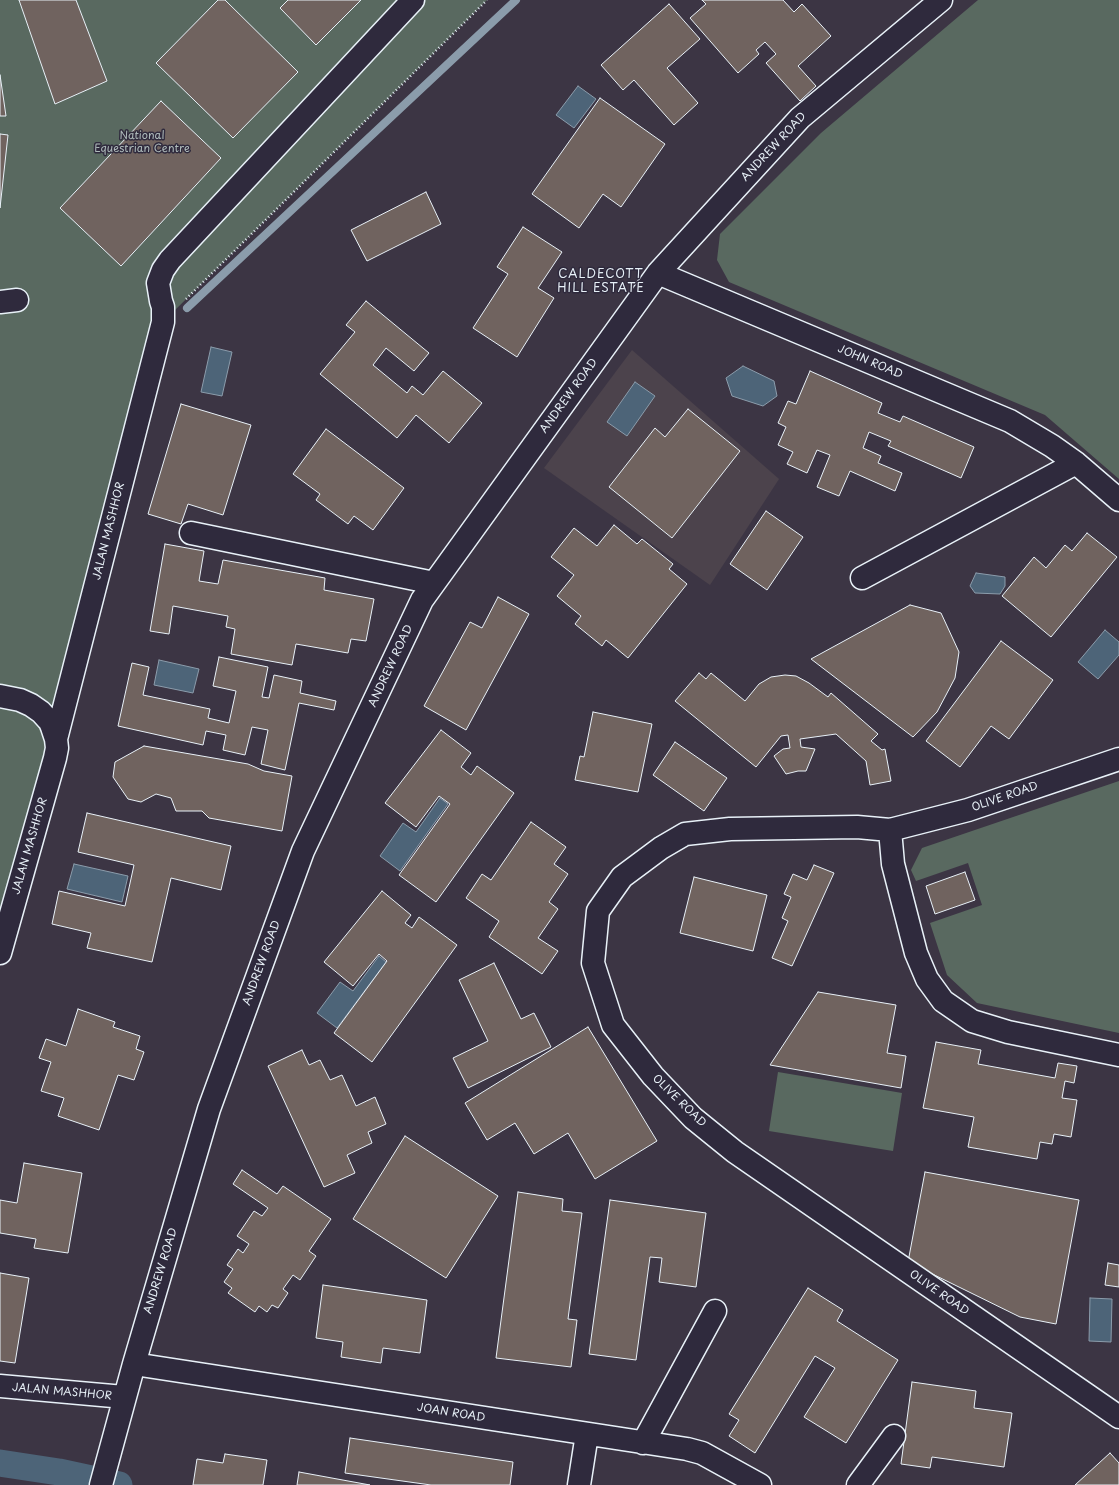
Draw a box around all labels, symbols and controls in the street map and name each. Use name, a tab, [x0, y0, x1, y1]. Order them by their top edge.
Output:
street label: ANDREW ROAD	[739, 110, 809, 184]
park label: National Equestrian Centre	[94, 129, 190, 155]
district label: CALDECOTT HILL ESTATE	[557, 268, 645, 296]
street label: JOHN ROAD	[836, 342, 904, 382]
street label: ANDREW ROAD	[537, 356, 601, 436]
street label: JALAN MASHHOR	[90, 481, 128, 581]
street label: ANDREW ROAD	[366, 623, 416, 709]
street label: OLIVE ROAD	[970, 779, 1040, 815]
street label: JALAN MASHHOR	[10, 796, 50, 896]
street label: ANDREW ROAD	[241, 919, 283, 1007]
street label: OLIVE ROAD	[649, 1072, 709, 1130]
street label: ANDREW ROAD	[142, 1226, 180, 1316]
street label: OLIVE ROAD	[907, 1268, 971, 1318]
street label: JALAN MASHHOR	[11, 1381, 113, 1403]
street label: JOAN ROAD	[416, 1401, 486, 1425]

